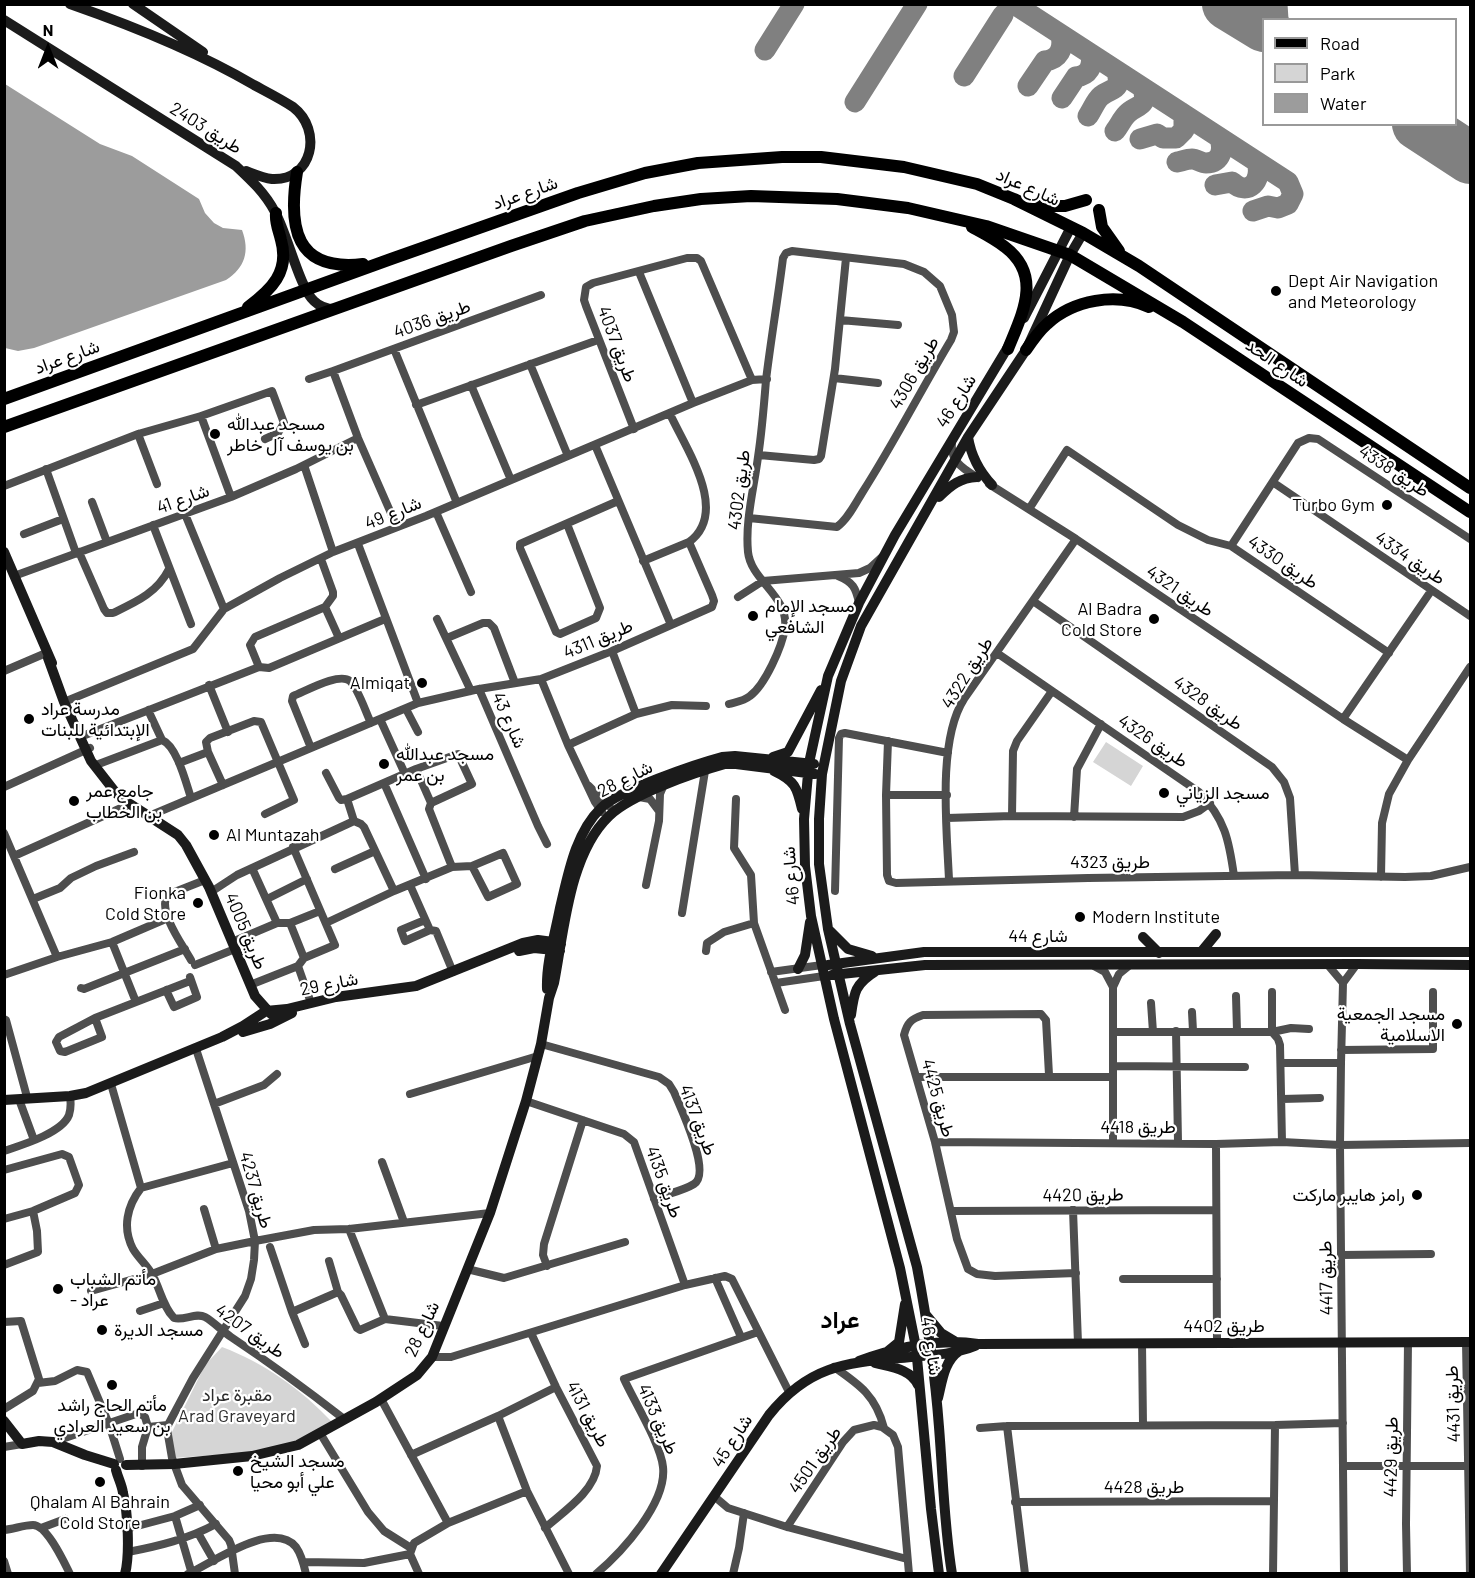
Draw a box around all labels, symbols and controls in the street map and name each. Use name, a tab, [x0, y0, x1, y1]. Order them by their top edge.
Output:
north arrow	[18, 18, 78, 78]
legend	[1262, 18, 1457, 126]
text: N	[43, 20, 53, 39]
text: Road	[1320, 32, 1360, 54]
text: Park	[1320, 62, 1355, 84]
text: Water	[1320, 92, 1367, 114]
street label: طريق 2403	[166, 97, 246, 159]
street label: شارع عراد	[993, 163, 1063, 211]
street label: شارع عراد	[489, 172, 561, 214]
place label: Dept Air Navigation and Meteorology	[1288, 270, 1438, 312]
marker: Dept Air Navigation and Meteorology	[1269, 284, 1283, 298]
street label: طريق 4036	[391, 295, 473, 343]
street label: طريق 4037	[593, 303, 641, 385]
street label: طريق 4306	[885, 333, 943, 413]
street label: شارع الحد	[1242, 334, 1312, 392]
street label: شارع عراد	[31, 335, 103, 379]
street label: شارع 46	[931, 370, 981, 432]
place label: مسجد عبدالله بن يوسف آل خاطر	[227, 413, 354, 456]
marker: مسجد عبدالله بن يوسف آل خاطر	[208, 427, 222, 441]
street label: طريق 4338	[1355, 440, 1433, 502]
street label: طريق 4302	[723, 449, 755, 531]
street label: شارع 41	[154, 480, 212, 518]
street label: شارع 49	[362, 492, 424, 534]
place label: Turbo Gym	[1292, 494, 1375, 516]
marker: Turbo Gym	[1380, 498, 1394, 512]
street label: طريق 4334	[1371, 527, 1449, 589]
street label: طريق 4330	[1244, 531, 1322, 593]
street label: طريق 4321	[1142, 561, 1218, 621]
place label: مسجد الإمام الشافعي	[765, 595, 855, 638]
place label: Al Badra Cold Store	[1061, 598, 1142, 640]
marker: مسجد الإمام الشافعي	[746, 609, 760, 623]
marker: Al Badra Cold Store	[1147, 612, 1161, 626]
street label: طريق 4311	[560, 615, 636, 663]
street label: طريق 4322	[937, 633, 997, 713]
street label: طريق 4328	[1169, 671, 1247, 735]
place label: Almiqat	[350, 672, 410, 694]
marker: Almiqat	[415, 676, 429, 690]
street label: شارع 43	[487, 689, 531, 751]
place label: مدرسة عراد الإبتدائية للبنات	[41, 698, 150, 740]
street label: طريق 4326	[1114, 710, 1192, 772]
marker: مدرسة عراد الإبتدائية للبنات	[22, 712, 36, 726]
place label: مسجد عبدالله بن عمر	[396, 743, 494, 786]
street label: شارع 28	[594, 756, 656, 802]
marker: مسجد عبدالله بن عمر	[377, 757, 391, 771]
place label: جامع عمر بن الخطاب	[86, 780, 162, 822]
place label: مسجد الزياني	[1176, 782, 1270, 804]
marker: مسجد الزياني	[1157, 786, 1171, 800]
marker: جامع عمر بن الخطاب	[67, 794, 81, 808]
place label: Al Muntazah	[226, 824, 320, 846]
marker: Al Muntazah	[207, 828, 221, 842]
street label: شارع 46	[778, 846, 804, 906]
street label: طريق 4323	[1070, 851, 1150, 873]
place label: Fionka Cold Store	[105, 882, 186, 924]
street label: طريق 4005	[220, 889, 272, 973]
marker: Fionka Cold Store	[191, 896, 205, 910]
place label: Modern Institute	[1092, 906, 1220, 928]
marker: Modern Institute	[1073, 910, 1087, 924]
street label: شارع 44	[1008, 925, 1068, 947]
street label: شارع 29	[298, 968, 360, 1000]
place label: مسجد الجمعية الاسلامية	[1337, 1003, 1445, 1046]
marker: مسجد الجمعية الاسلامية	[1450, 1017, 1464, 1031]
street label: طريق 4425	[917, 1056, 959, 1140]
street label: طريق 4137	[675, 1082, 721, 1158]
street label: طريق 4418	[1100, 1116, 1176, 1138]
street label: طريق 4135	[641, 1143, 687, 1221]
street label: طريق 4237	[235, 1149, 277, 1231]
street label: طريق 4420	[1042, 1183, 1124, 1207]
place label: رامز هايبر ماركت	[1293, 1184, 1405, 1206]
marker: رامز هايبر ماركت	[1410, 1188, 1424, 1202]
street label: طريق 4417	[1315, 1240, 1337, 1316]
place label: مأتم الشباب - عراد	[70, 1268, 156, 1310]
marker: مأتم الشباب - عراد	[51, 1282, 65, 1296]
street label: شارع 28	[400, 1298, 444, 1360]
street label: طريق 4207	[211, 1299, 289, 1363]
district label: عراد	[821, 1306, 859, 1334]
street label: شارع 46	[916, 1315, 946, 1377]
street label: طريق 4402	[1183, 1315, 1265, 1337]
place label: مسجد الديرة	[114, 1319, 203, 1341]
marker: مسجد الديرة	[95, 1323, 109, 1337]
street label: طريق 4431	[1441, 1365, 1465, 1443]
street label: طريق 4131	[562, 1377, 614, 1451]
marker: مأتم الحاج راشد بن سعيد العرادي	[105, 1378, 119, 1392]
street label: طريق 4133	[633, 1380, 683, 1458]
park label: مقبرة عراد Arad Graveyard	[178, 1384, 296, 1426]
place label: مأتم الحاج راشد بن سعيد العرادي	[54, 1394, 170, 1436]
street label: شارع 45	[707, 1410, 757, 1472]
street label: طريق 4429	[1379, 1417, 1403, 1497]
street label: طريق 4501	[784, 1422, 846, 1498]
place label: مسجد الشيخ علي أبو محيا	[250, 1450, 345, 1492]
marker: مسجد الشيخ علي أبو محيا	[231, 1464, 245, 1478]
marker: Qhalam Al Bahrain Cold Store	[93, 1475, 107, 1489]
street label: طريق 4428	[1104, 1476, 1184, 1498]
place label: Qhalam Al Bahrain Cold Store	[30, 1491, 170, 1534]

